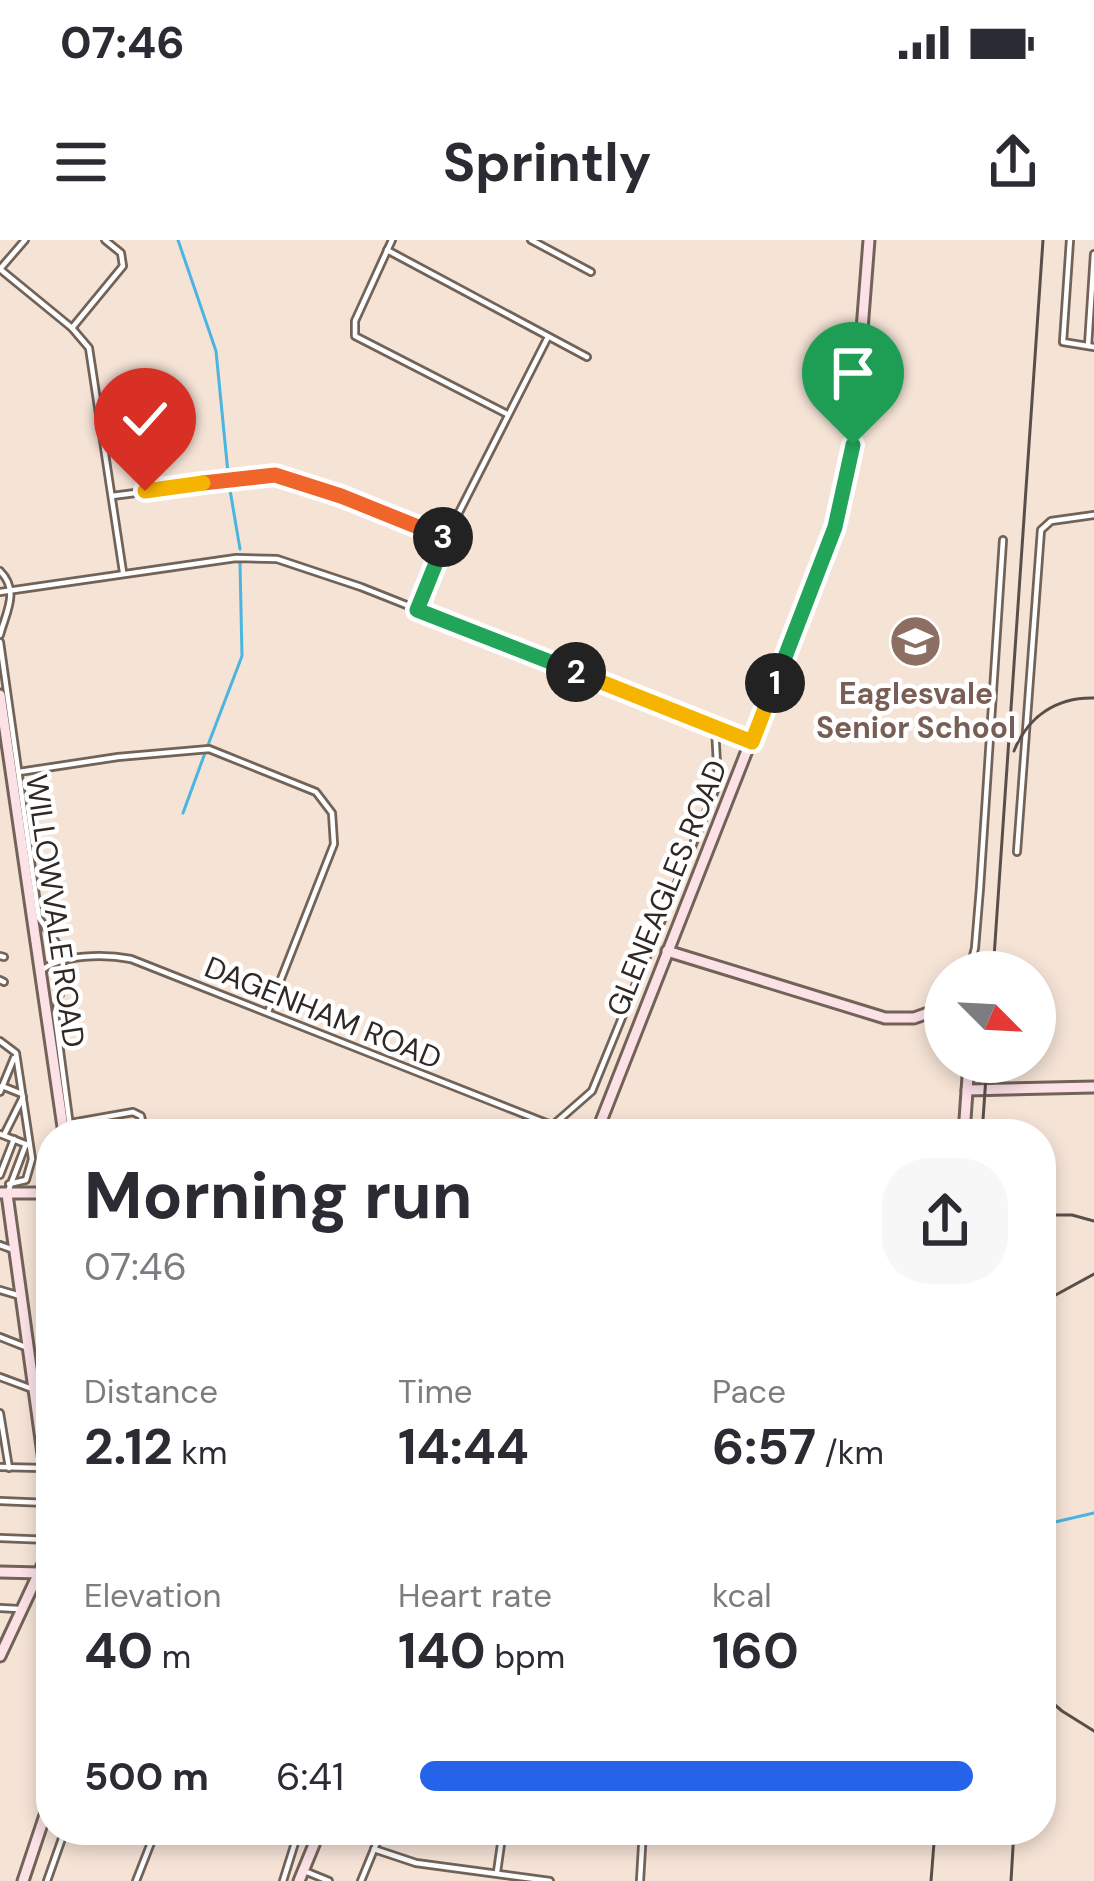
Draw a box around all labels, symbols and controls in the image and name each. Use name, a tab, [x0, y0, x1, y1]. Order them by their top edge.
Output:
text: 07:46	[60, 13, 185, 72]
text: Sprintly	[443, 127, 651, 198]
icon: menu	[48, 129, 114, 195]
icon: share	[980, 129, 1046, 195]
pin	[802, 322, 904, 445]
icon: arrive	[820, 340, 886, 406]
pin	[94, 368, 196, 491]
icon: check	[112, 386, 178, 452]
pin: 3	[413, 507, 473, 567]
text: 3	[433, 515, 453, 558]
school or university icon: Eaglesvale Senior School	[888, 614, 944, 670]
pin: 2	[546, 642, 606, 702]
text: 2	[566, 650, 586, 693]
pin: 1	[745, 653, 805, 713]
text: 1	[769, 661, 781, 704]
place label: Eaglesvale Senior School	[816, 674, 1016, 747]
street label: GLENEAGLES ROAD	[597, 754, 736, 1022]
street label: WILLOWVALE ROAD	[17, 772, 94, 1050]
street label: DAGENHAM ROAD	[199, 947, 447, 1078]
north arrow	[924, 951, 1056, 1083]
map controls	[924, 951, 1056, 1083]
text: Morning run	[84, 1153, 472, 1238]
button: share	[882, 1158, 1008, 1284]
text: 07:46	[84, 1241, 187, 1292]
text: Distance	[84, 1370, 218, 1413]
text: Time	[398, 1370, 473, 1413]
text: Pace	[712, 1370, 786, 1413]
text: 2.12	[84, 1413, 173, 1480]
text: 14:44	[398, 1413, 529, 1480]
text: 6:57	[712, 1413, 816, 1480]
text: km	[173, 1431, 227, 1474]
text: /km	[816, 1431, 884, 1474]
text: Elevation	[84, 1574, 222, 1617]
text: Heart rate	[398, 1574, 552, 1617]
text: kcal	[712, 1574, 772, 1617]
text: 40	[84, 1617, 153, 1684]
text: 140	[398, 1617, 486, 1684]
text: 160	[712, 1617, 799, 1684]
text: m	[153, 1635, 191, 1678]
text: bpm	[486, 1635, 565, 1678]
text: 500 m	[84, 1751, 209, 1802]
text: 6:41	[276, 1751, 344, 1802]

